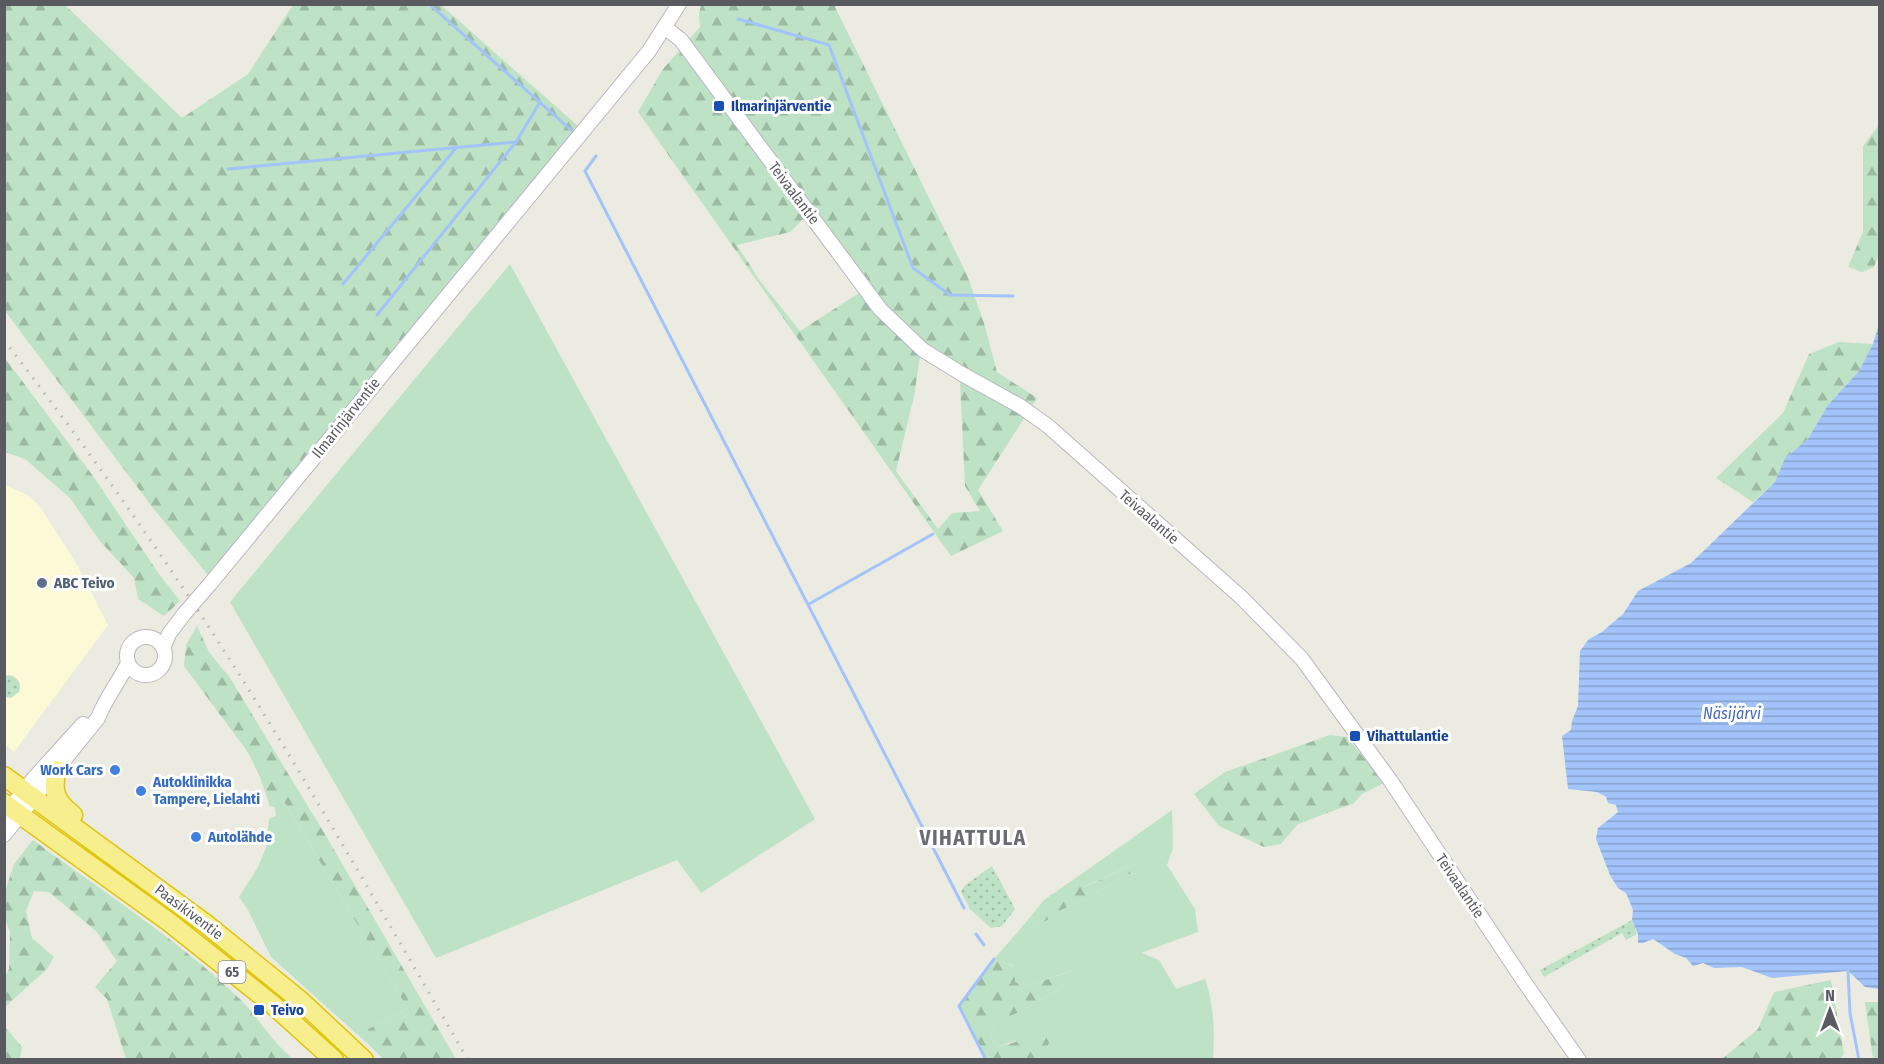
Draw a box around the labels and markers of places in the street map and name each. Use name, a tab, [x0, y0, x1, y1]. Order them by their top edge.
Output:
place label: Ilmarinjärventie	[731, 97, 832, 115]
marker: Ilmarinjärventie	[712, 99, 726, 113]
place label: ABC Teivo	[53, 574, 114, 592]
marker: ABC Teivo	[35, 576, 49, 590]
place label: Vihattulantie	[1366, 727, 1449, 745]
marker: Vihattulantie	[1348, 729, 1362, 743]
place label: Work Cars	[40, 761, 103, 779]
marker: Work Cars	[108, 763, 122, 777]
place label: Autoklinikka Tampere, Lielahti	[152, 773, 260, 808]
marker: Autoklinikka Tampere, Lielahti	[134, 784, 148, 798]
place label: Autolähde	[207, 828, 272, 846]
marker: Autolähde	[189, 830, 203, 844]
place label: Teivo	[271, 1001, 304, 1019]
marker: Teivo	[252, 1003, 266, 1017]

